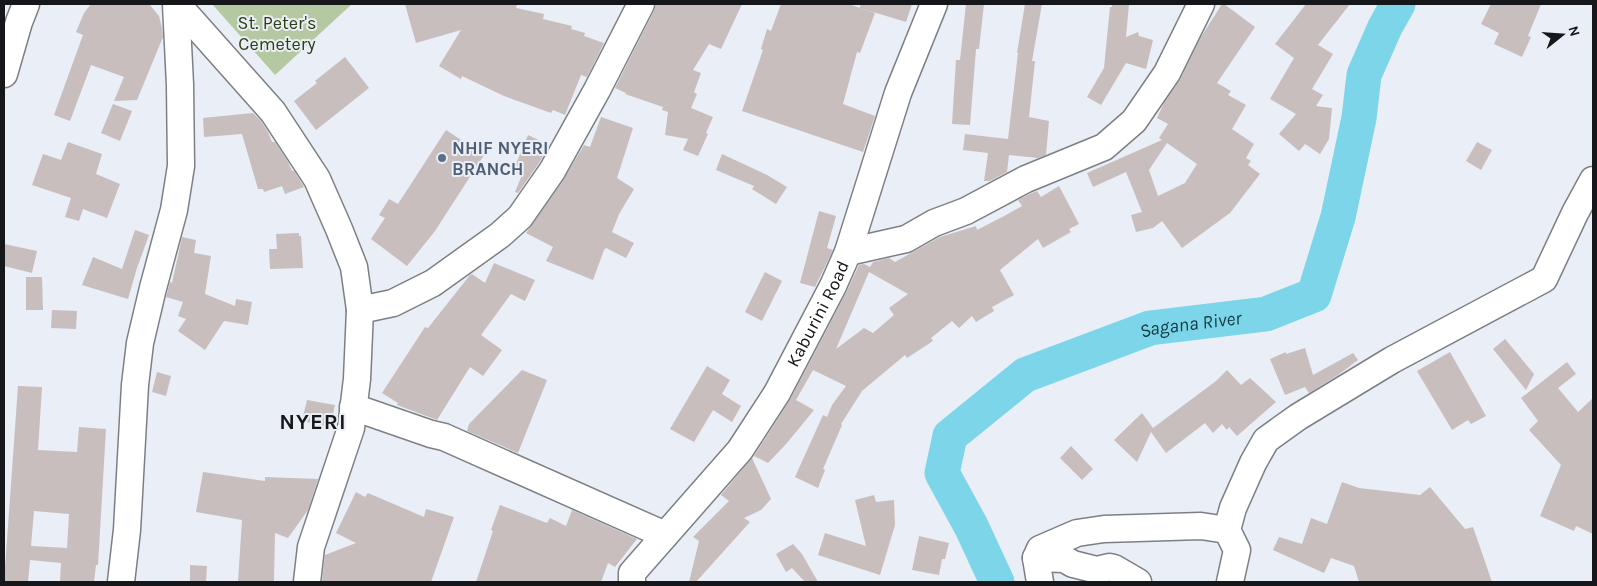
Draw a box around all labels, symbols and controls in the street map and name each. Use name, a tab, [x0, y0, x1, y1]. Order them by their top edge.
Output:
north arrow	[1537, 10, 1587, 60]
park label: St. Peter's Cemetery	[238, 12, 316, 55]
text: N	[1564, 24, 1584, 39]
place label: NHIF NYERI BRANCH	[452, 137, 549, 180]
marker: NHIF NYERI BRANCH	[436, 152, 448, 164]
street label: Kaburini Road	[782, 257, 854, 370]
water label: Sagana River	[1137, 307, 1244, 343]
district label: NYERI	[279, 409, 347, 435]

